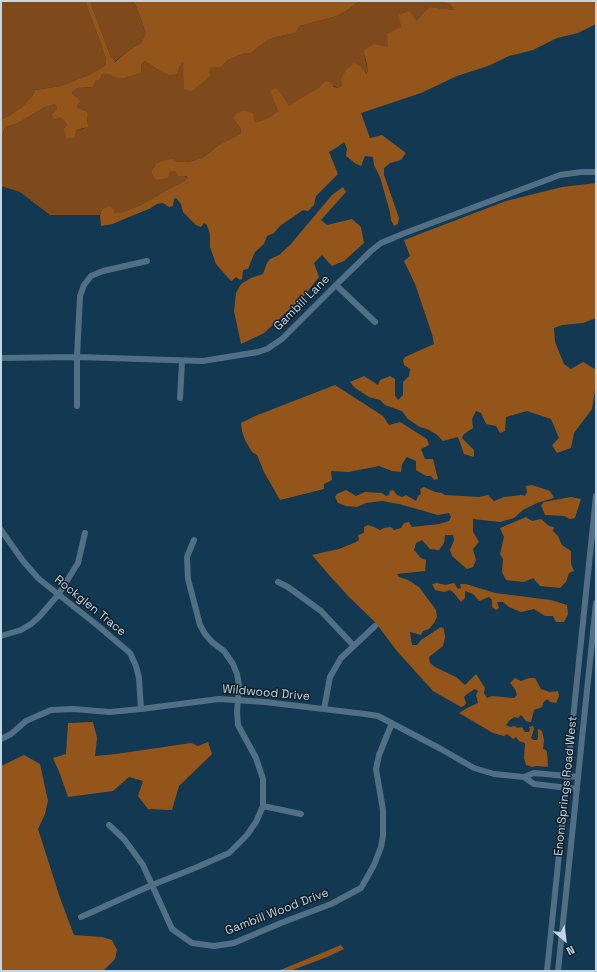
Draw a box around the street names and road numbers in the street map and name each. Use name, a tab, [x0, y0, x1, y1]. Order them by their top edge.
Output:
street label: Gambill Lane	[271, 272, 333, 334]
street label: Rockglen Trace	[51, 573, 129, 639]
street label: Wildwood Drive	[222, 682, 310, 704]
street label: Enon Springs Road West	[551, 715, 581, 857]
street label: Gambill Wood Drive	[223, 886, 331, 938]

